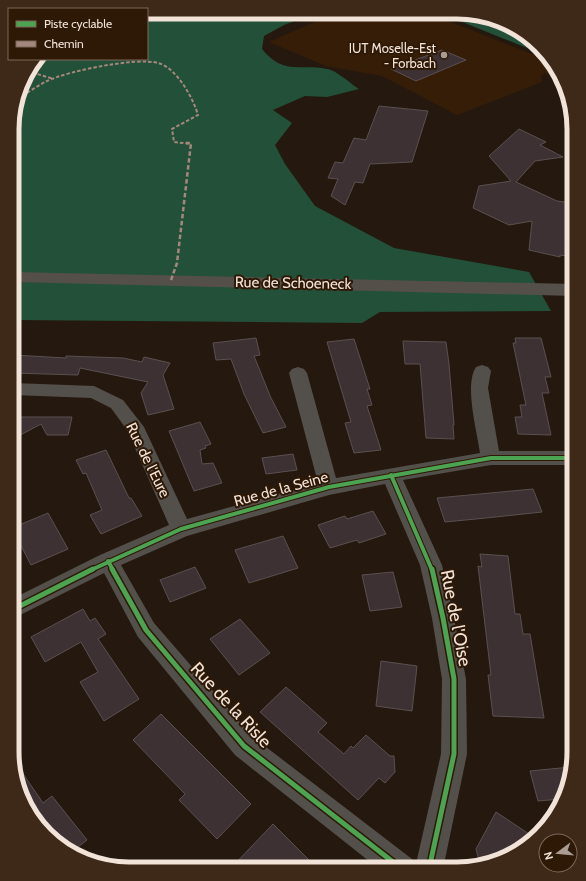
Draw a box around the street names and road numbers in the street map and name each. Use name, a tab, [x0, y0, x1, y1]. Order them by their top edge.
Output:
street label: Rue de Schoeneck	[235, 273, 352, 293]
street label: Rue de l'Eure	[122, 420, 174, 501]
street label: Rue de la Seine	[232, 468, 330, 510]
street label: Rue de l'Oise	[436, 568, 476, 668]
street label: Rue de la Risle	[186, 658, 276, 752]

